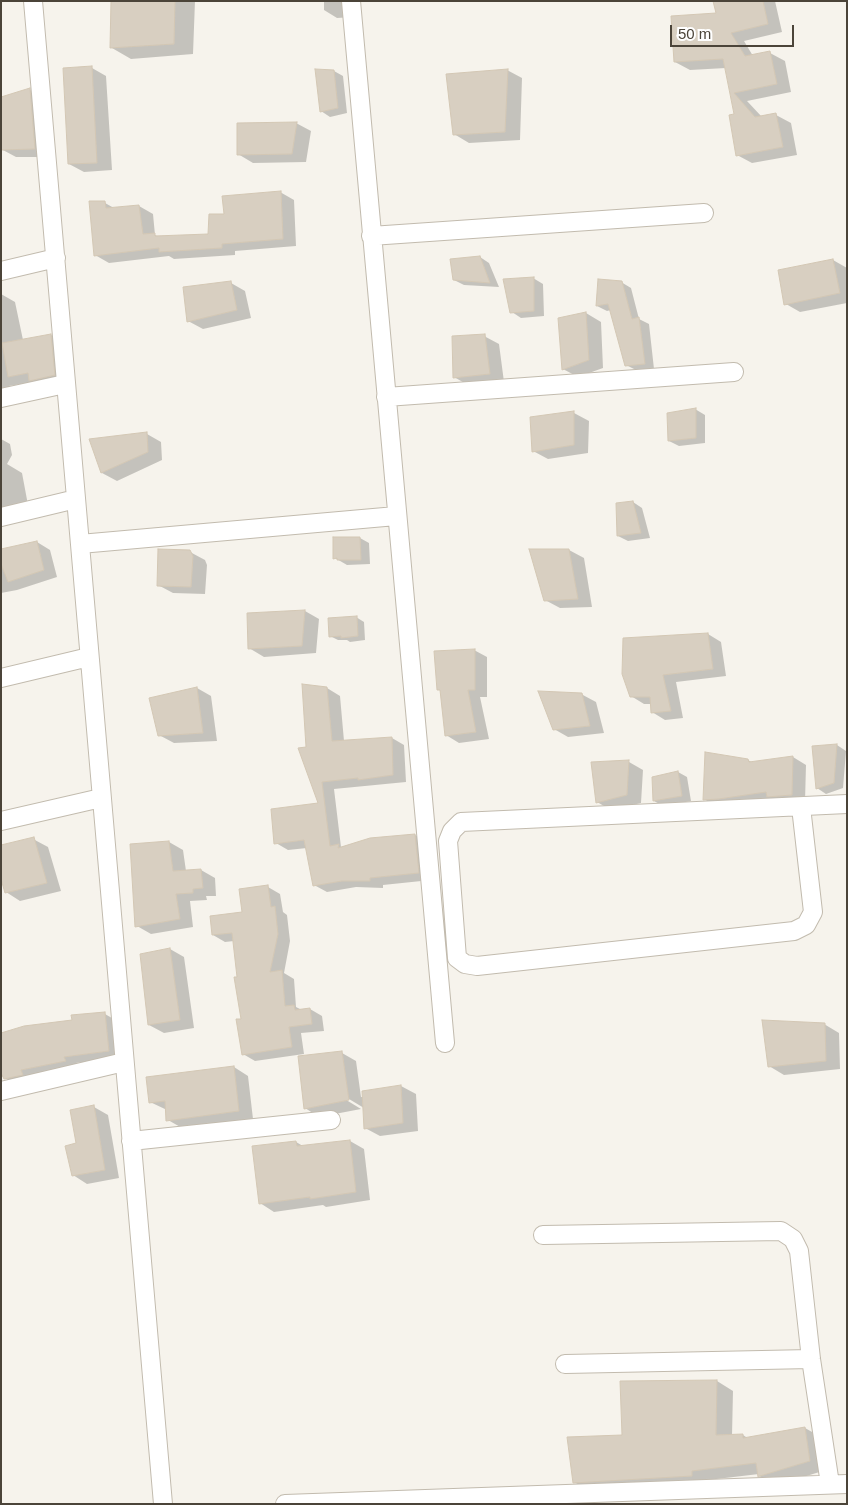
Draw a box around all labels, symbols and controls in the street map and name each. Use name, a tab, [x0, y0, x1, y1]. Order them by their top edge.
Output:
scale bar	[673, 15, 797, 47]
text: 50 m	[678, 25, 711, 42]

